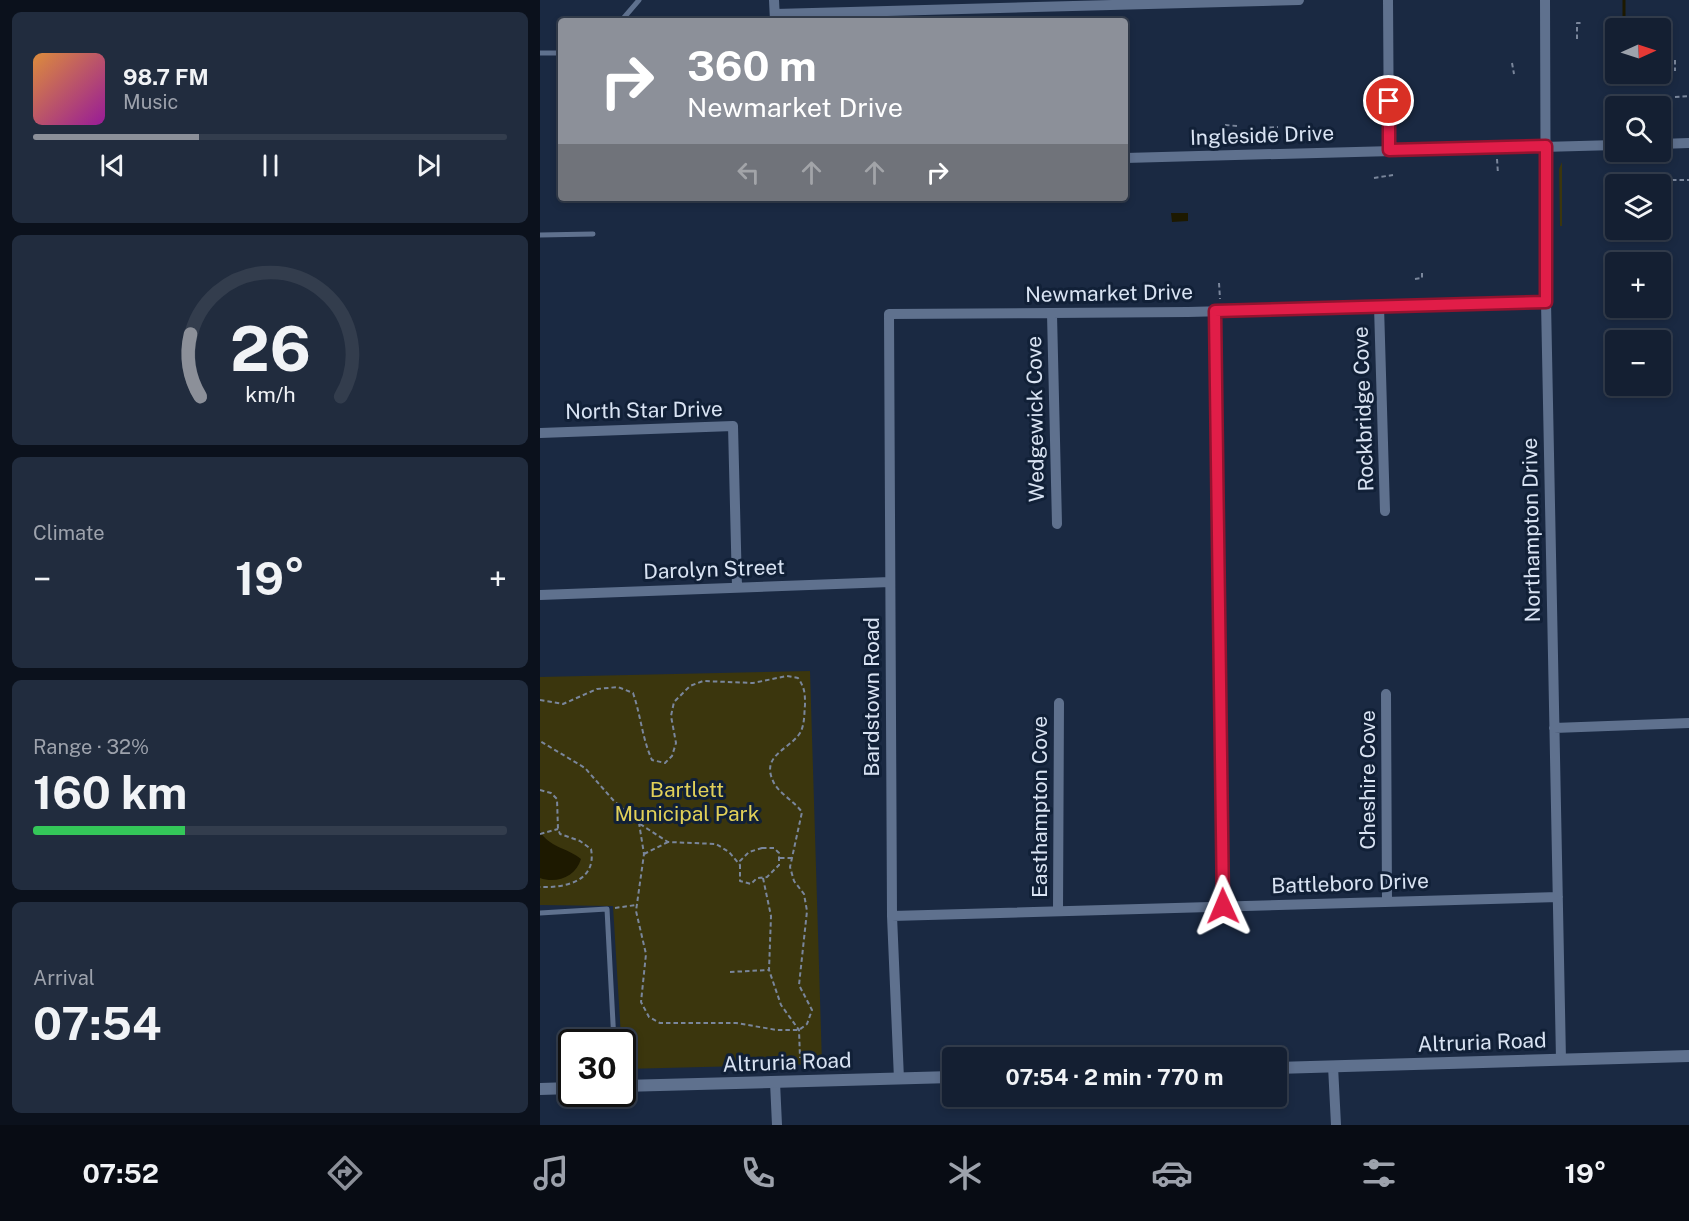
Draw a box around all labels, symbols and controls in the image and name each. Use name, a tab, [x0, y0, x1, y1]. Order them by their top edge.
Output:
north arrow	[1605, 18, 1671, 84]
map controls	[1605, 18, 1671, 396]
text: 360 m	[687, 41, 817, 90]
icon: right	[588, 42, 666, 120]
text: 98.7 FM	[123, 64, 209, 90]
pin	[1363, 75, 1414, 126]
icon: arrive	[1372, 84, 1405, 117]
text: Music	[123, 90, 178, 114]
text: Newmarket Drive	[687, 91, 903, 123]
button: search	[1605, 96, 1671, 162]
street label: Ingleside Drive	[1189, 120, 1335, 150]
icon: previous	[96, 149, 129, 182]
icon: pause	[254, 149, 287, 182]
icon: next	[412, 149, 445, 182]
icon: left	[732, 156, 765, 189]
icon: ahead	[795, 156, 828, 189]
icon: ahead	[858, 156, 891, 189]
icon: right	[921, 156, 954, 189]
button: layers	[1605, 174, 1671, 240]
button: +	[1605, 252, 1671, 318]
street label: Newmarket Drive	[1025, 279, 1193, 307]
text: 26	[230, 312, 310, 385]
street label: Rockbridge Cove	[1348, 326, 1378, 492]
button: −	[1605, 330, 1671, 396]
street label: Wedgewick Cove	[1021, 336, 1049, 502]
text: km/h	[245, 382, 295, 407]
street label: North Star Drive	[565, 396, 723, 424]
street label: Northampton Drive	[1517, 437, 1545, 623]
text: Climate	[33, 521, 105, 545]
text: 19°	[235, 552, 305, 605]
street label: Darolyn Street	[643, 554, 785, 584]
text: −	[33, 560, 51, 598]
text: +	[489, 560, 507, 598]
street label: Bardstown Road	[859, 617, 884, 777]
street label: Cheshire Cove	[1355, 710, 1380, 850]
street label: Easthampton Cove	[1027, 716, 1052, 898]
text: Range · 32%	[33, 735, 149, 759]
text: 160 km	[33, 766, 187, 819]
park label: Bartlett Municipal Park	[614, 777, 760, 826]
street label: Battleboro Drive	[1271, 868, 1429, 898]
position arrow	[1191, 874, 1255, 938]
text: Arrival	[33, 966, 95, 990]
text: 07:54	[33, 997, 161, 1050]
street label: Altruria Road	[1417, 1027, 1547, 1057]
speed limit sign: 30	[558, 1029, 636, 1107]
street label: Altruria Road	[722, 1047, 852, 1077]
text: 07:54 · 2 min · 770 m	[1006, 1064, 1223, 1090]
icon: directions	[324, 1152, 366, 1194]
icon: music	[530, 1152, 572, 1194]
icon: phone	[737, 1152, 779, 1194]
icon: climate	[944, 1152, 986, 1194]
icon: car	[1151, 1152, 1193, 1194]
icon: filters	[1358, 1152, 1400, 1194]
text: 07:52	[82, 1157, 159, 1189]
text: 19°	[1564, 1157, 1607, 1189]

